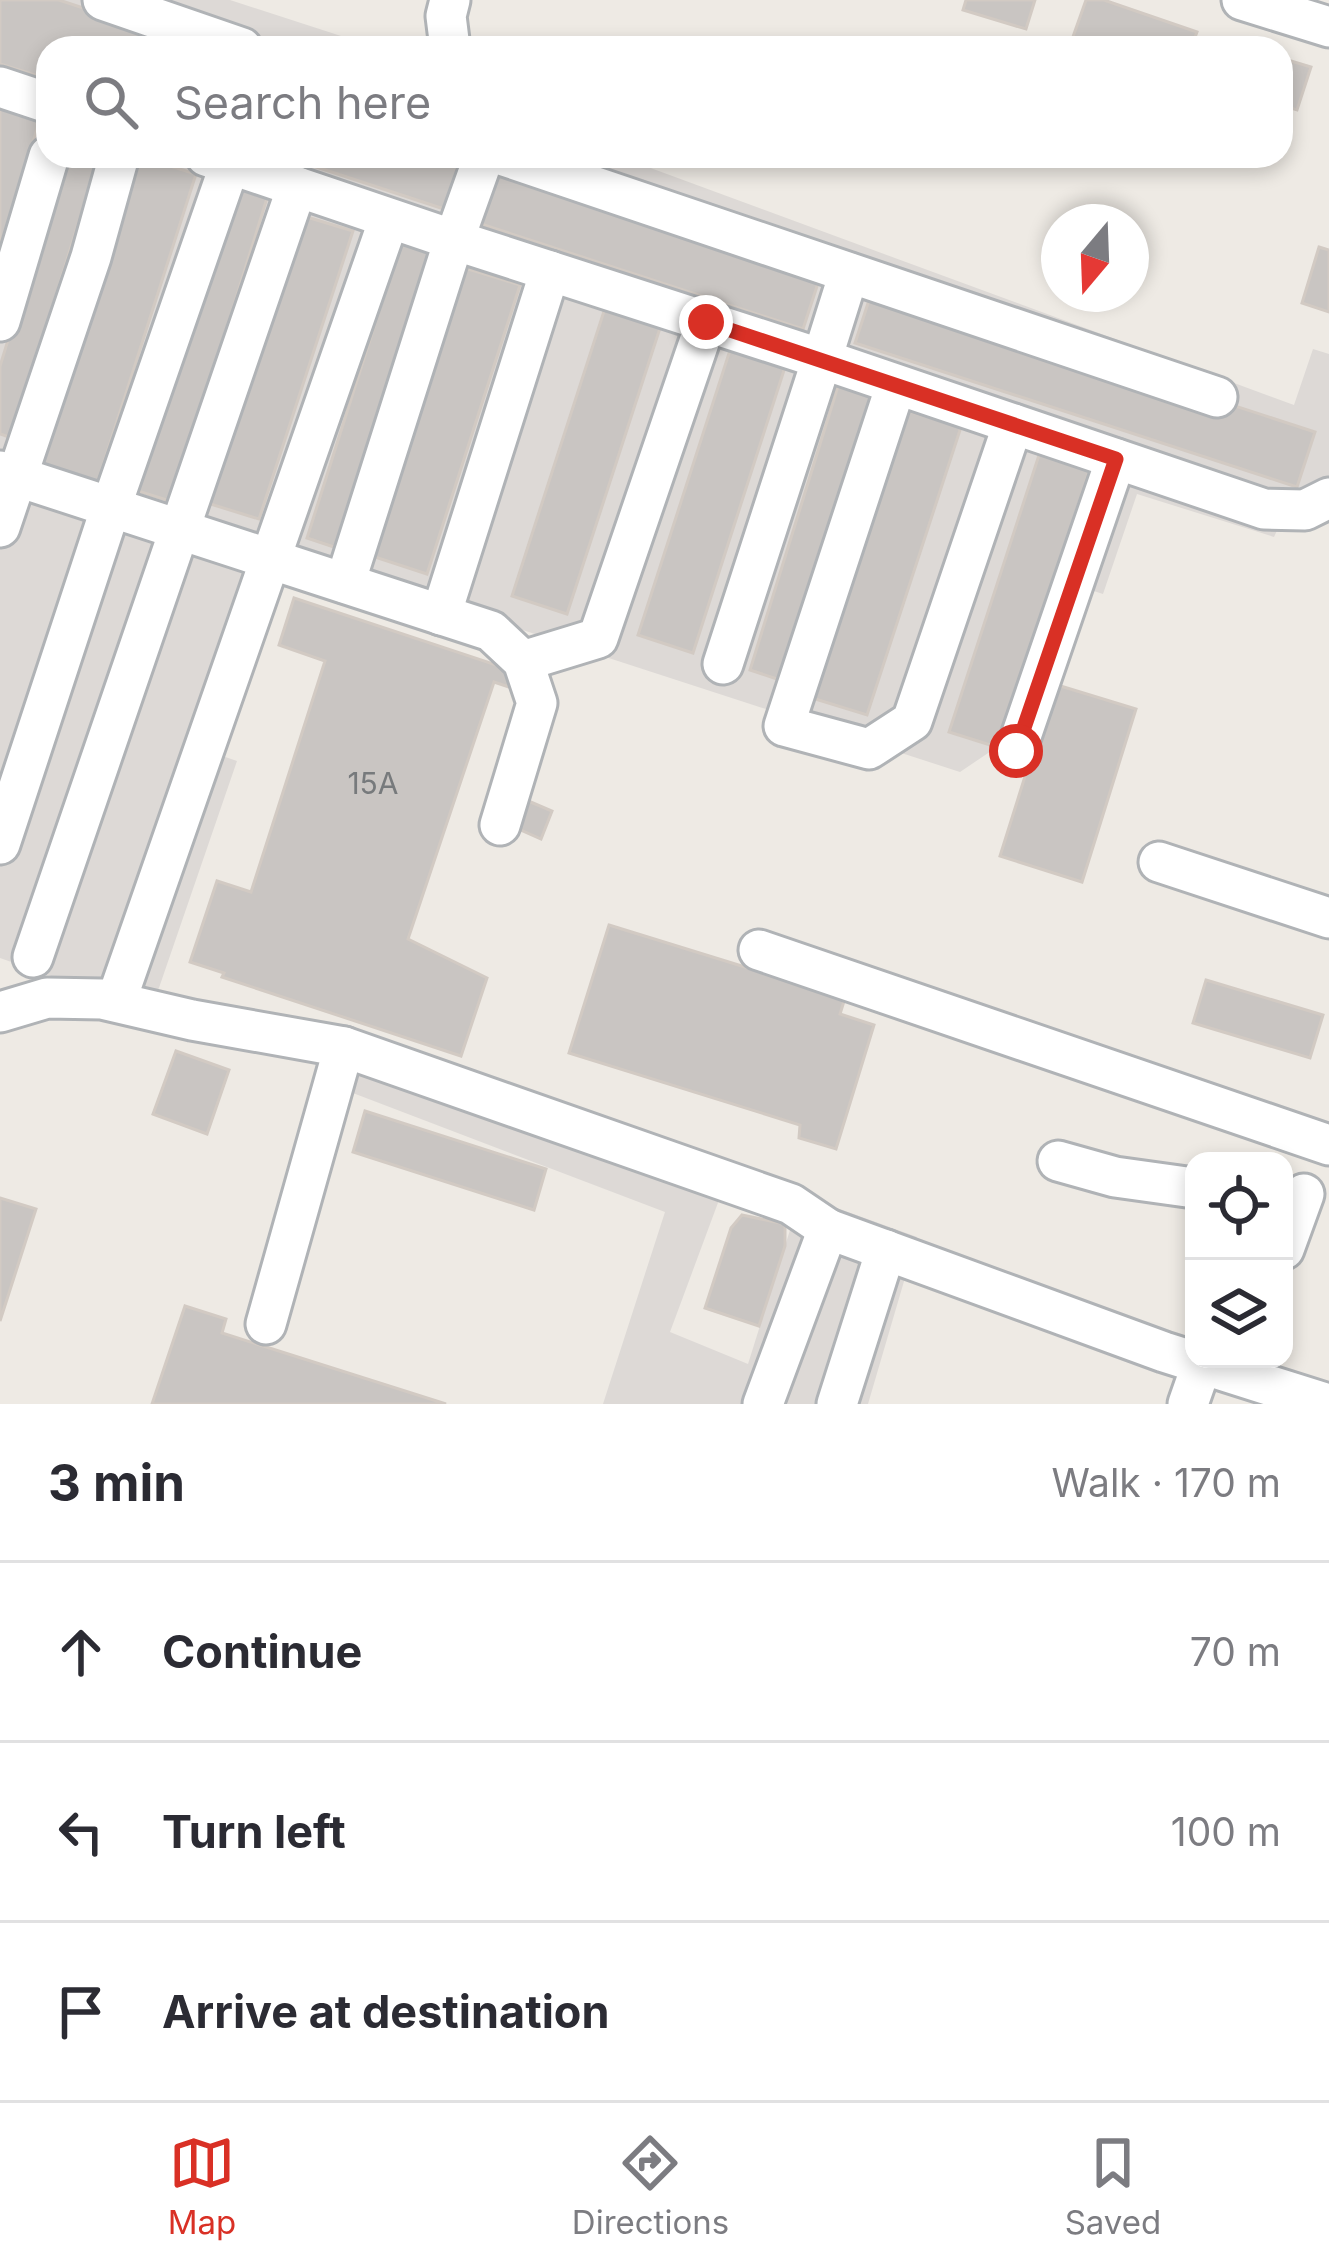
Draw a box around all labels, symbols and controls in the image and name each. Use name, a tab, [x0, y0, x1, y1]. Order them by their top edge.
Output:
search box	[36, 36, 1293, 168]
icon: search	[78, 69, 144, 135]
text: Search here	[174, 75, 431, 130]
north arrow	[1041, 204, 1149, 312]
route end	[679, 295, 733, 349]
route start	[989, 724, 1043, 778]
house number: 15А	[347, 765, 399, 801]
map controls	[1185, 1152, 1293, 1368]
button: locate	[1185, 1152, 1293, 1260]
button: layers	[1185, 1260, 1293, 1368]
text: 3 min	[48, 1452, 185, 1513]
text: Walk · 170 m	[1052, 1459, 1281, 1506]
icon: ahead	[48, 1619, 114, 1685]
text: Continue	[162, 1624, 362, 1679]
text: 70 m	[1190, 1628, 1281, 1675]
icon: left	[48, 1799, 114, 1865]
text: Turn left	[162, 1804, 346, 1859]
text: 100 m	[1171, 1808, 1281, 1855]
icon: arrive	[48, 1979, 114, 2045]
text: Arrive at destination	[162, 1984, 609, 2039]
tab: Map	[168, 2130, 236, 2242]
tab: Directions	[572, 2130, 729, 2242]
tab: Saved	[1065, 2130, 1161, 2242]

